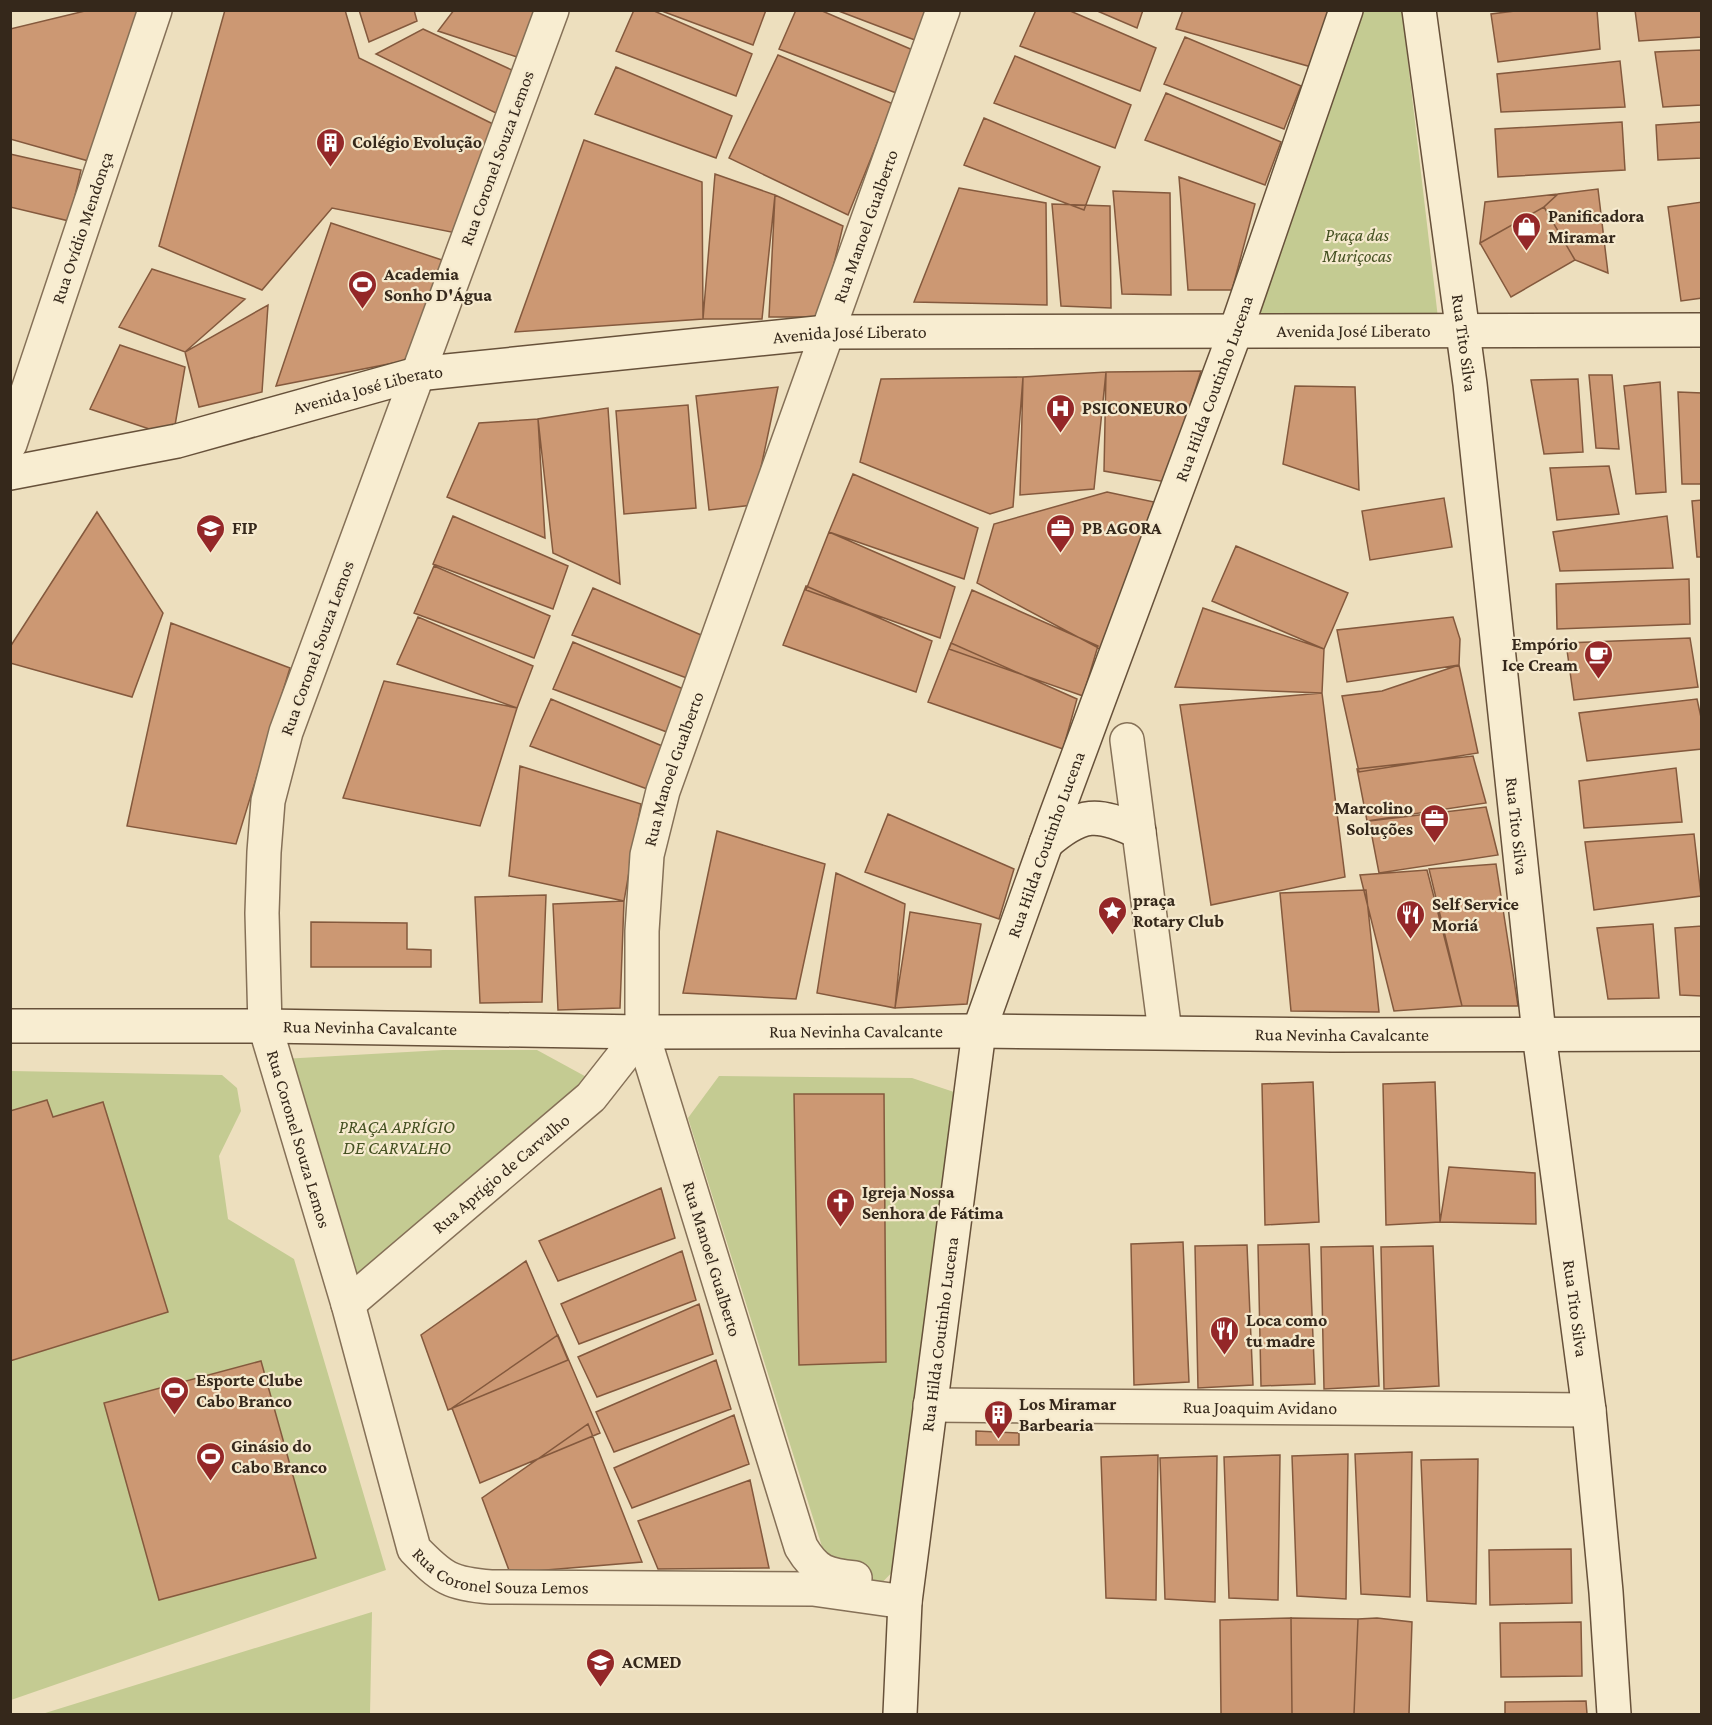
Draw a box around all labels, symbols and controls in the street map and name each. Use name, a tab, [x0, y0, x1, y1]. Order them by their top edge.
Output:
street label: Rua Coronel Souza Lemos	[456, 68, 538, 248]
building icon: Colégio Evolução	[315, 126, 347, 168]
place label: Colégio Evolução	[352, 132, 482, 152]
street label: Rua Manoel Gualberto	[829, 147, 902, 305]
street label: Rua Ovídio Mendonça	[48, 149, 117, 306]
place label: Panificadora Miramar	[1548, 206, 1644, 247]
shop icon: Panificadora Miramar	[1511, 210, 1543, 252]
park label: Praça das Muriçocas	[1321, 225, 1392, 266]
place label: Academia Sonho D'Água	[383, 264, 492, 305]
sports icon: Academia Sonho D'Água	[347, 268, 379, 310]
street label: Rua Hilda Coutinho Lucena	[1171, 293, 1257, 484]
street label: Rua Tito Silva	[1448, 293, 1481, 393]
street label: Avenida José Liberato	[1277, 321, 1431, 341]
street label: Avenida José Liberato	[772, 322, 927, 347]
street label: Avenida José Liberato	[291, 361, 444, 418]
hospital icon: PSICONEURO	[1045, 392, 1077, 434]
place label: PSICONEURO	[1082, 398, 1188, 418]
school or university icon: FIP	[195, 512, 227, 554]
office icon: PB AGORA	[1045, 512, 1077, 554]
place label: FIP	[232, 518, 258, 538]
place label: PB AGORA	[1082, 518, 1162, 538]
street label: Rua Coronel Souza Lemos	[276, 558, 358, 738]
place label: Empório Ice Cream	[1502, 634, 1579, 675]
cafe icon: Empório Ice Cream	[1583, 638, 1615, 680]
street label: Rua Manoel Gualberto	[640, 689, 708, 848]
street label: Rua Hilda Coutinho Lucena	[1003, 749, 1089, 940]
street label: Rua Tito Silva	[1502, 776, 1532, 876]
place label: Marcolino Soluções	[1334, 798, 1413, 839]
office icon: Marcolino Soluções	[1418, 802, 1450, 844]
place label: praça Rotary Club	[1133, 890, 1224, 931]
place icon: praça Rotary Club	[1096, 894, 1128, 936]
place label: Self Service Moriá	[1432, 894, 1519, 935]
restaurant icon: Self Service Moriá	[1395, 898, 1427, 940]
street label: Rua Nevinha Cavalcante	[283, 1016, 457, 1039]
street label: Rua Nevinha Cavalcante	[769, 1021, 943, 1042]
street label: Rua Nevinha Cavalcante	[1255, 1024, 1429, 1045]
street label: Rua Coronel Souza Lemos	[263, 1048, 335, 1230]
street label: Rua Aprígio de Carvalho	[428, 1110, 574, 1238]
park label: PRAÇA APRÍGIO DE CARVALHO	[339, 1117, 455, 1158]
street label: Rua Manoel Gualberto	[679, 1179, 745, 1339]
place label: Igreja Nossa Senhora de Fátima	[862, 1182, 1004, 1223]
church icon: Igreja Nossa Senhora de Fátima	[825, 1186, 857, 1228]
street label: Rua Hilda Coutinho Lucena	[917, 1236, 962, 1433]
street label: Rua Tito Silva	[1559, 1259, 1592, 1358]
place label: Loca como tu madre	[1246, 1310, 1327, 1351]
restaurant icon: Loca como tu madre	[1209, 1314, 1241, 1356]
place label: Esporte Clube Cabo Branco	[196, 1370, 303, 1411]
sports icon: Esporte Clube Cabo Branco	[159, 1374, 191, 1416]
place label: Los Miramar Barbearia	[1019, 1394, 1117, 1435]
street label: Rua Joaquim Avidano	[1183, 1397, 1337, 1418]
building icon: Los Miramar Barbearia	[982, 1398, 1014, 1440]
place label: Ginásio do Cabo Branco	[231, 1436, 327, 1477]
sports icon: Ginásio do Cabo Branco	[194, 1440, 226, 1482]
street label: Rua Coronel Souza Lemos	[408, 1544, 589, 1598]
school or university icon: ACMED	[585, 1646, 617, 1688]
place label: ACMED	[621, 1652, 682, 1672]

